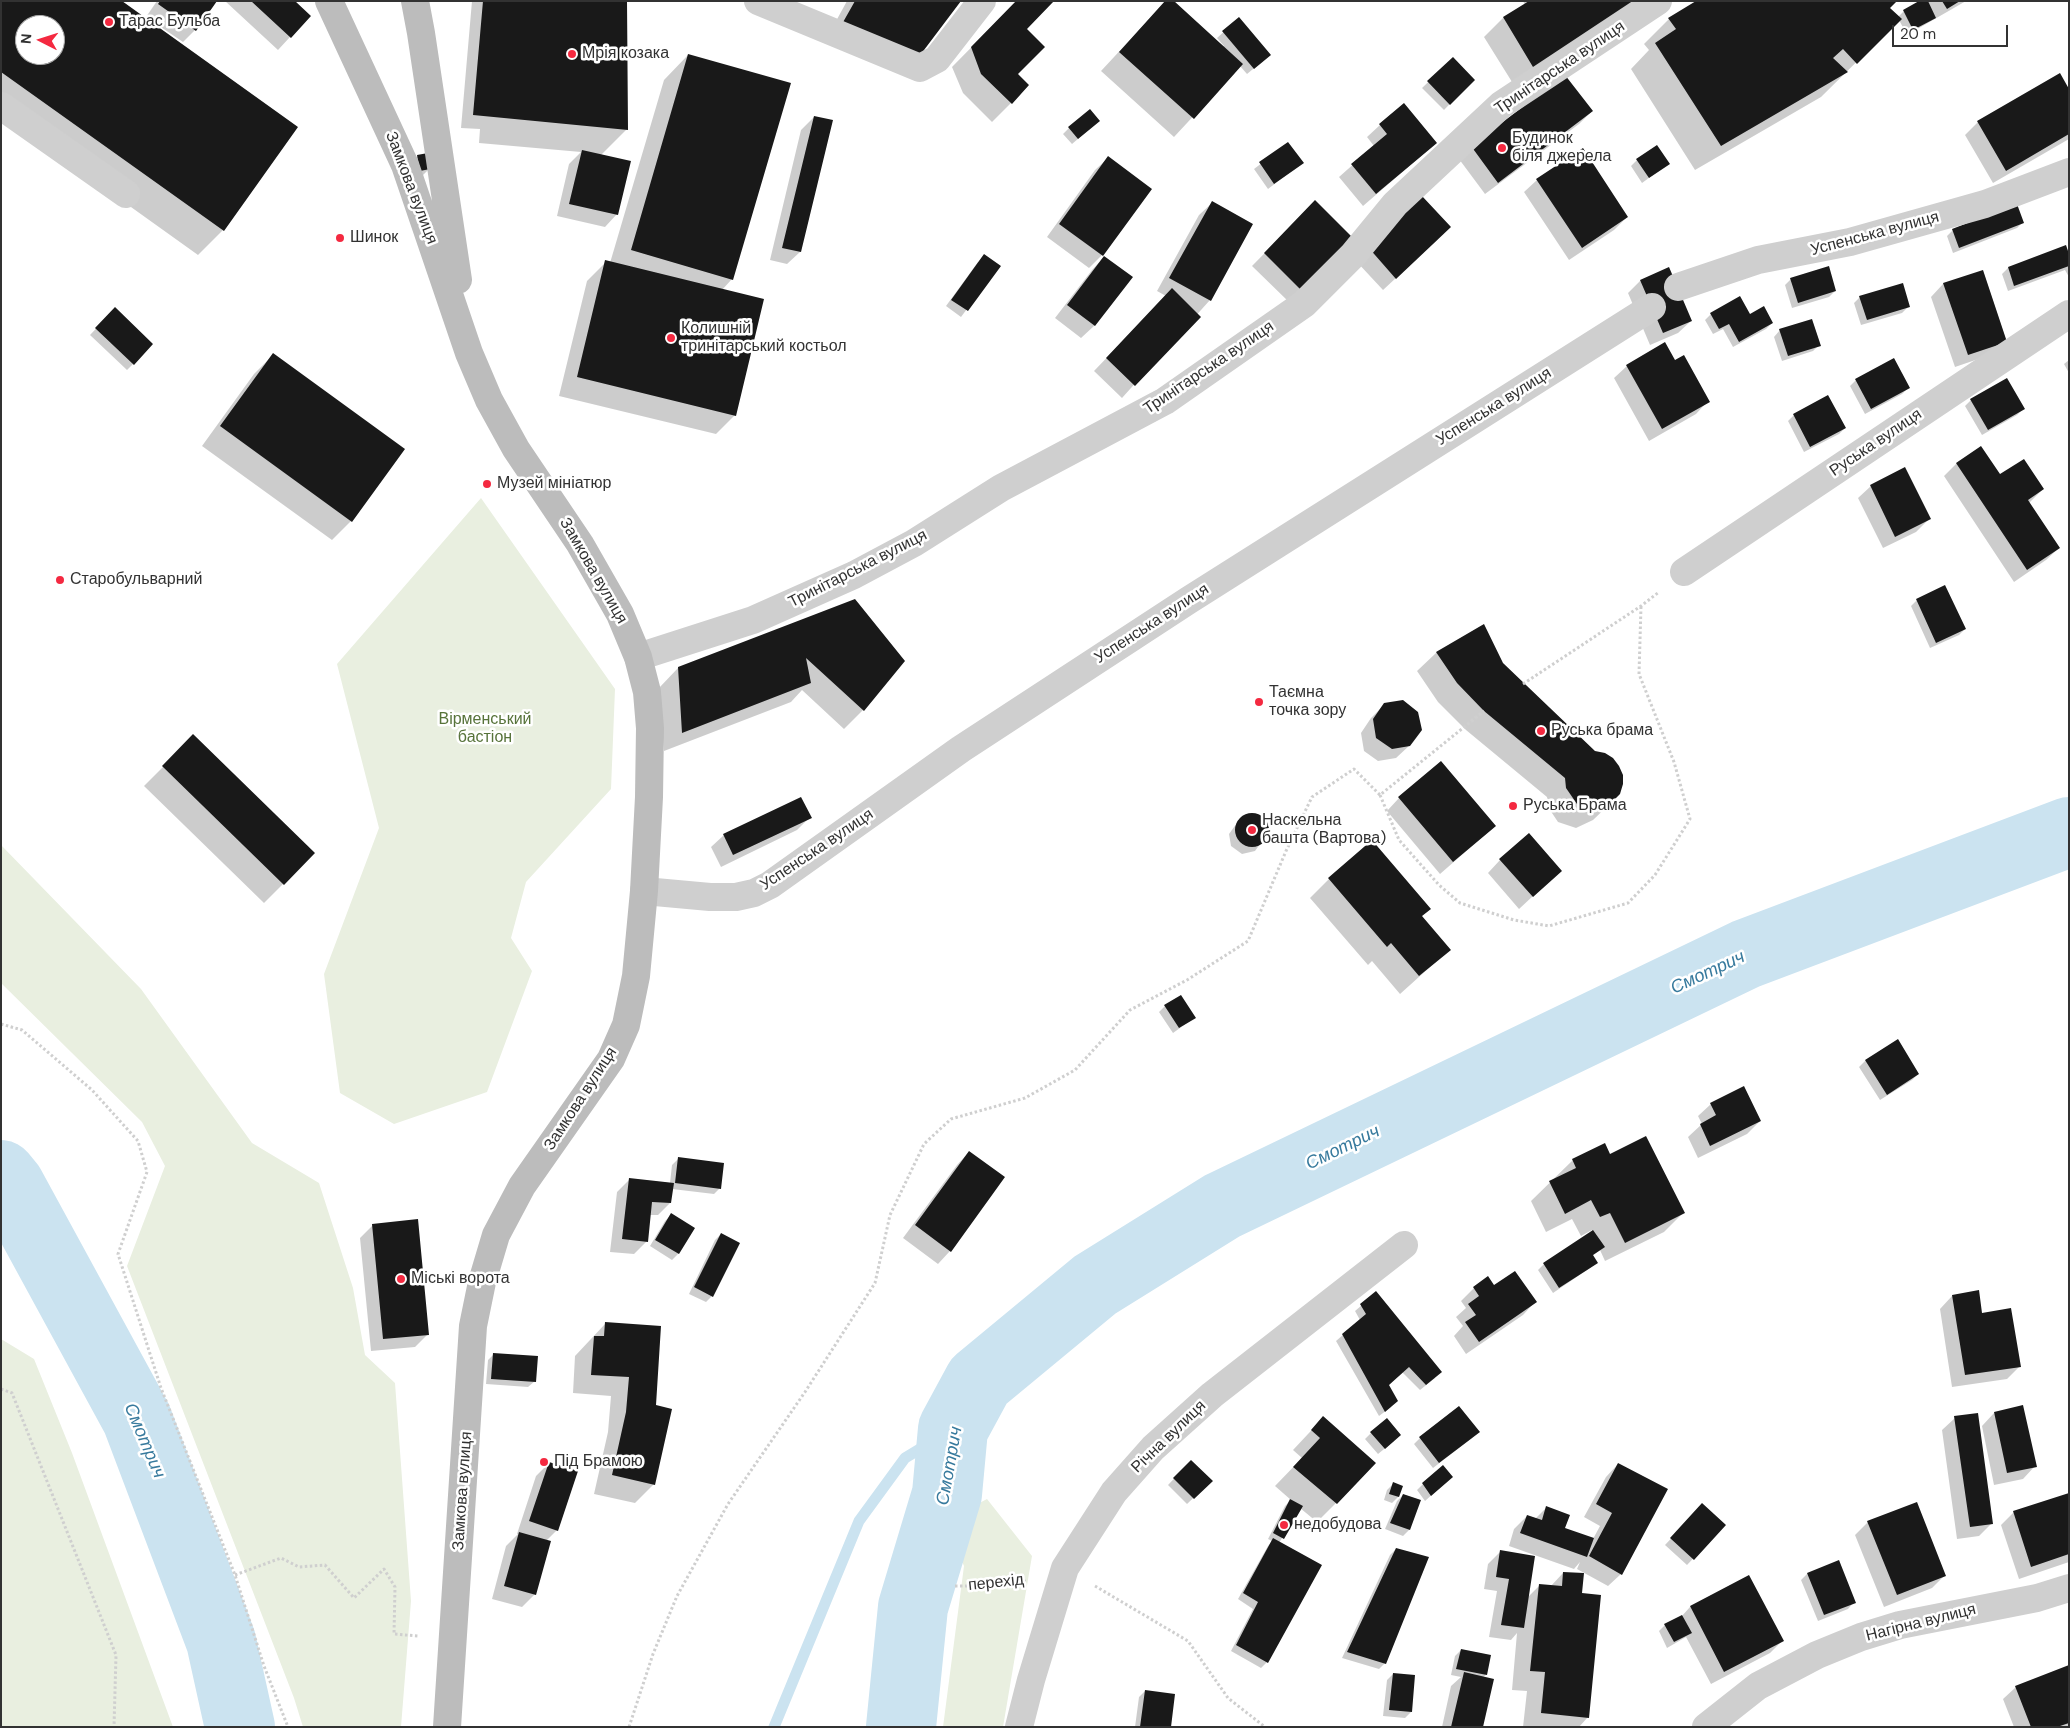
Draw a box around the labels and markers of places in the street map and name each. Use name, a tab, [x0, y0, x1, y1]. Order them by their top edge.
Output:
place label: Тарас Бульба	[119, 12, 220, 32]
marker: Тарас Бульба	[103, 16, 115, 28]
place label: Мрія козака	[582, 44, 669, 64]
marker: Мрія козака	[566, 48, 578, 60]
place label: Будинок біля джерела	[1512, 129, 1611, 167]
marker: Будинок біля джерела	[1496, 142, 1508, 154]
place label: Шинок	[350, 228, 398, 248]
marker: Шинок	[334, 232, 346, 244]
place label: Колишній тринітарський костьол	[681, 319, 847, 357]
marker: Колишній тринітарський костьол	[665, 332, 677, 344]
place label: Музей мініатюр	[497, 474, 611, 494]
marker: Музей мініатюр	[481, 478, 493, 490]
place label: Старобульварний	[70, 570, 202, 590]
marker: Старобульварний	[54, 574, 66, 586]
place label: Таємна точка зору	[1269, 683, 1346, 721]
marker: Таємна точка зору	[1253, 696, 1265, 708]
place label: Руська брама	[1551, 721, 1653, 741]
marker: Руська брама	[1535, 725, 1547, 737]
place label: Руська Брама	[1523, 796, 1627, 816]
marker: Руська Брама	[1507, 800, 1519, 812]
place label: Наскельна башта (Вартова)	[1262, 811, 1386, 849]
marker: Наскельна башта (Вартова)	[1246, 824, 1258, 836]
place label: Міські ворота	[411, 1269, 510, 1289]
marker: Міські ворота	[395, 1273, 407, 1285]
place label: Під Брамою	[554, 1452, 643, 1472]
marker: Під Брамою	[538, 1456, 550, 1468]
place label: недобудова	[1294, 1515, 1381, 1535]
marker: недобудова	[1278, 1519, 1290, 1531]

